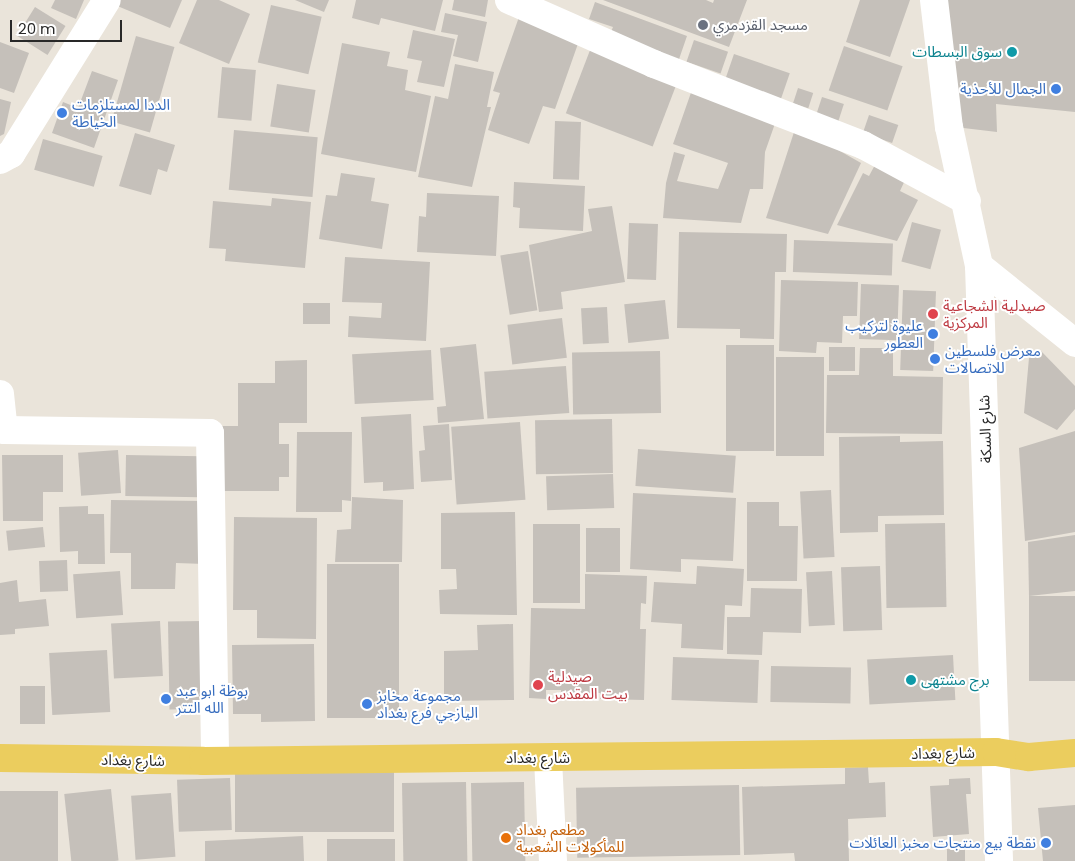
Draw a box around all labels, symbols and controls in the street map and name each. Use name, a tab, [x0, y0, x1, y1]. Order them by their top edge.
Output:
scale bar	[12, 10, 125, 42]
place label: مسجد القزدمري	[713, 16, 808, 34]
text: 20 m	[18, 18, 56, 39]
marker: مسجد القزدمري	[697, 19, 709, 31]
place label: سوق البسطات	[912, 43, 1002, 61]
marker: سوق البسطات	[1006, 46, 1018, 58]
place label: الجمال للأحذية	[960, 80, 1046, 98]
marker: الجمال للأحذية	[1050, 83, 1062, 95]
place label: الددا لمستلزمات الخياطة	[72, 95, 170, 130]
marker: الددا لمستلزمات الخياطة	[56, 107, 68, 119]
place label: صيدلية الشجاعية المركزية	[943, 296, 1045, 331]
marker: صيدلية الشجاعية المركزية	[927, 308, 939, 320]
place label: عليوة لتركيب العطور	[845, 316, 923, 351]
marker: عليوة لتركيب العطور	[927, 328, 939, 340]
place label: معرض فلسطين للاتصالات	[945, 341, 1041, 376]
marker: معرض فلسطين للاتصالات	[929, 353, 941, 365]
street label: شارع السكة	[975, 395, 995, 463]
place label: صيدلية بيت المقدس	[548, 667, 628, 702]
place label: برج مشتهى	[921, 671, 989, 689]
marker: برج مشتهى	[905, 674, 917, 686]
marker: صيدلية بيت المقدس	[532, 679, 544, 691]
place label: بوظة ابو عبد الله التتر	[176, 681, 248, 716]
place label: مجموعة مخابز اليازجي فرع بغداد	[377, 686, 478, 721]
marker: بوظة ابو عبد الله التتر	[160, 693, 172, 705]
marker: مجموعة مخابز اليازجي فرع بغداد	[361, 698, 373, 710]
street label: شارع بغداد	[911, 743, 975, 763]
street label: شارع بغداد	[506, 749, 570, 767]
street label: شارع بغداد	[101, 750, 165, 770]
place label: مطعم بغداد للمأكولات الشعبية	[516, 820, 624, 855]
marker: مطعم بغداد للمأكولات الشعبية	[500, 832, 512, 844]
place label: نقطة بيع منتجات مخبز العائلات	[849, 834, 1036, 852]
marker: نقطة بيع منتجات مخبز العائلات	[1040, 837, 1052, 849]

